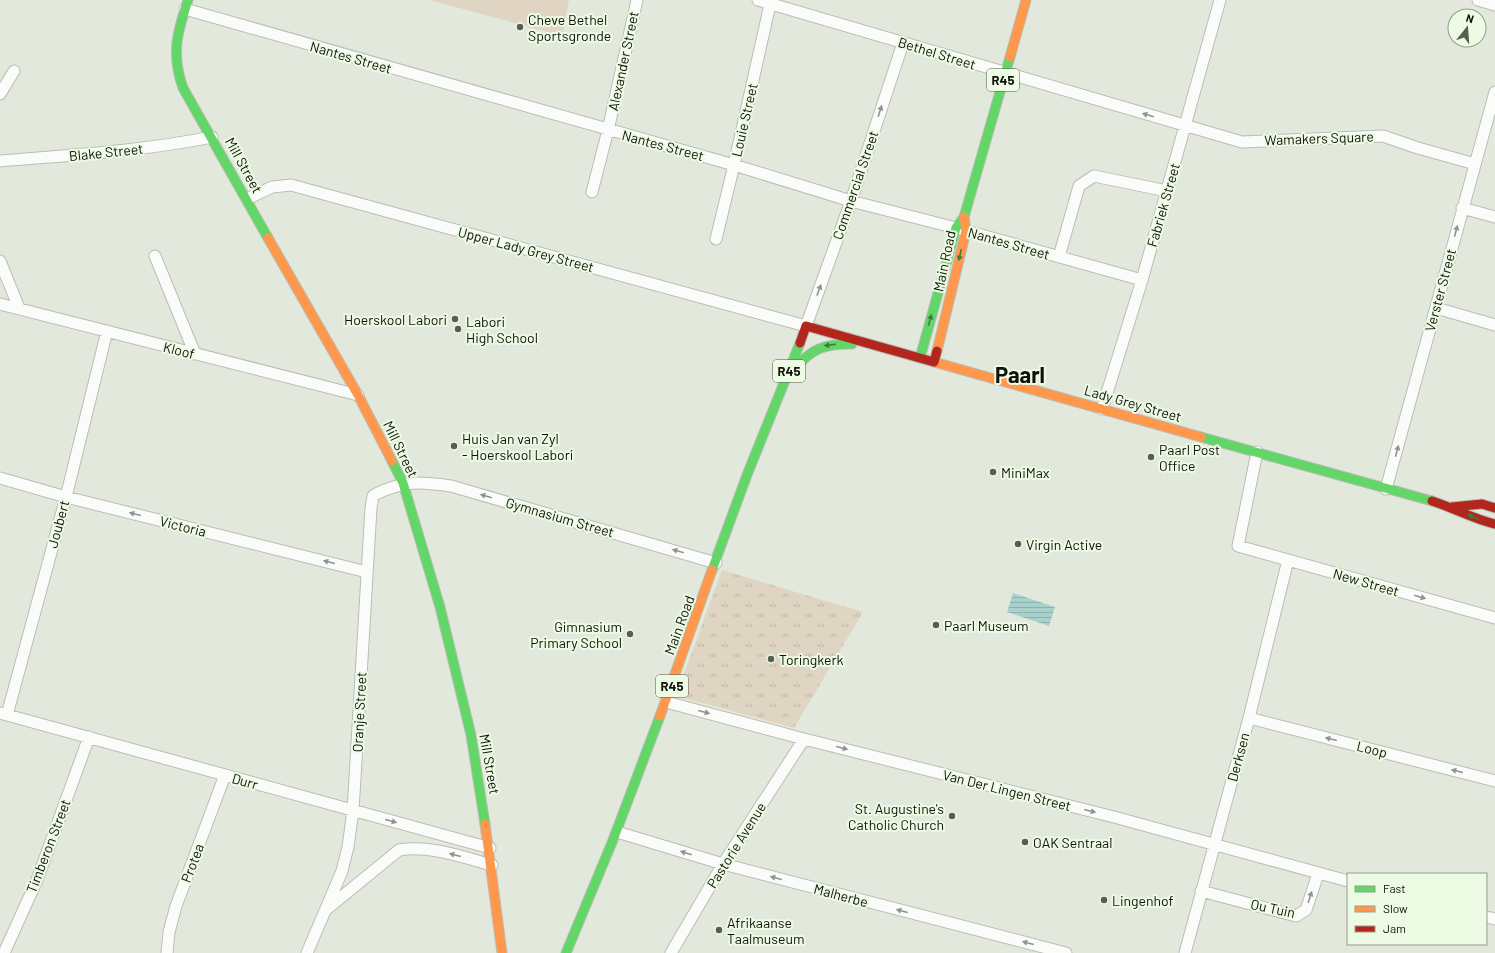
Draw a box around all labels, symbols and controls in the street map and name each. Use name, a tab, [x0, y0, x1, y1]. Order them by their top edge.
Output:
north arrow	[1447, 8, 1487, 48]
street label: Alexander Street	[604, 10, 642, 112]
place label: Cheve Bethel Sportsgronde	[528, 11, 611, 44]
text: N	[1465, 11, 1475, 25]
marker: Cheve Bethel Sportsgronde	[515, 22, 525, 32]
street label: Bethel Street	[896, 33, 978, 73]
street label: Nantes Street	[308, 37, 394, 77]
road number: R45	[987, 69, 1019, 91]
street label: Louie Street	[727, 81, 761, 159]
one-way arrow	[877, 105, 883, 117]
one-way arrow	[1141, 112, 1153, 118]
street label: Nantes Street	[620, 126, 706, 164]
street label: Commercial Street	[828, 128, 882, 242]
street label: Wamakers Square	[1264, 128, 1374, 148]
street label: Mill Street	[222, 134, 266, 196]
street label: Blake Street	[68, 140, 144, 164]
street label: Fabriek Street	[1143, 161, 1183, 249]
street label: Upper Lady Grey Street	[456, 223, 596, 275]
street label: Nantes Street	[966, 223, 1052, 263]
one-way arrow	[1453, 225, 1459, 237]
street label: Main Road	[929, 229, 959, 293]
street label: Verster Street	[1421, 247, 1459, 333]
one-way arrow	[957, 249, 963, 261]
one-way arrow	[816, 283, 822, 295]
place label: Hoerskool Labori	[344, 311, 447, 328]
place label: Labori High School	[466, 313, 538, 346]
marker: Hoerskool Labori	[450, 314, 460, 324]
one-way arrow	[927, 314, 933, 326]
marker: Labori High School	[453, 324, 463, 334]
street label: Kloof	[161, 338, 197, 362]
one-way arrow	[824, 342, 836, 349]
road number: R45	[773, 360, 805, 382]
district label: Paarl	[995, 361, 1045, 387]
street label: Lady Grey Street	[1082, 381, 1184, 425]
street label: Mill Street	[380, 418, 422, 480]
place label: Huis Jan van Zyl - Hoerskool Labori	[462, 430, 573, 463]
marker: Huis Jan van Zyl - Hoerskool Labori	[449, 441, 459, 451]
place label: Paarl Post Office	[1159, 441, 1220, 474]
one-way arrow	[1394, 445, 1400, 457]
marker: Paarl Post Office	[1146, 452, 1156, 462]
place label: MiniMax	[1001, 464, 1050, 481]
marker: MiniMax	[988, 467, 998, 477]
one-way arrow	[480, 493, 492, 499]
street label: Gymnasium Street	[504, 493, 616, 541]
street label: Joubert	[43, 498, 73, 550]
one-way arrow	[129, 511, 141, 517]
street label: Victoria	[158, 512, 208, 540]
one-way arrow	[1467, 514, 1479, 520]
place label: Virgin Active	[1026, 536, 1102, 553]
marker: Virgin Active	[1013, 539, 1023, 549]
one-way arrow	[672, 548, 684, 554]
one-way arrow	[323, 559, 335, 565]
street label: New Street	[1331, 564, 1401, 600]
street label: Main Road	[660, 593, 698, 657]
one-way arrow	[1414, 594, 1426, 600]
place label: Paarl Museum	[944, 617, 1028, 634]
place label: Gimnasium Primary School	[530, 618, 622, 651]
marker: Paarl Museum	[931, 620, 941, 630]
marker: Gimnasium Primary School	[625, 629, 635, 639]
place label: Toringkerk	[779, 651, 844, 668]
marker: Toringkerk	[766, 654, 776, 664]
street label: Oranje Street	[348, 671, 370, 753]
road number: R45	[656, 675, 688, 697]
one-way arrow	[698, 709, 710, 715]
street label: Derksen	[1223, 731, 1253, 783]
street label: Mill Street	[476, 732, 504, 796]
one-way arrow	[1325, 735, 1337, 741]
street label: Loop	[1355, 737, 1389, 761]
one-way arrow	[836, 746, 848, 752]
street label: Van Der Lingen Street	[941, 766, 1073, 814]
one-way arrow	[1451, 768, 1463, 774]
street label: Durr	[230, 769, 260, 793]
street label: Timberon Street	[22, 797, 74, 895]
street label: Pastorie Avenue	[703, 799, 769, 891]
place label: St. Augustine's Catholic Church	[848, 800, 944, 833]
one-way arrow	[1084, 809, 1096, 815]
marker: St. Augustine's Catholic Church	[947, 811, 957, 821]
one-way arrow	[385, 818, 397, 824]
place label: OAK Sentraal	[1033, 834, 1112, 851]
marker: OAK Sentraal	[1020, 837, 1030, 847]
street label: Protea	[177, 841, 207, 885]
one-way arrow	[680, 850, 692, 856]
one-way arrow	[448, 852, 460, 858]
legend	[1347, 873, 1487, 945]
one-way arrow	[770, 875, 782, 881]
street label: Malherbe	[812, 880, 870, 910]
text: Fast	[1383, 881, 1406, 895]
one-way arrow	[1308, 891, 1314, 903]
place label: Lingenhof	[1112, 892, 1174, 909]
marker: Lingenhof	[1099, 895, 1109, 905]
street label: Ou Tuin	[1249, 895, 1297, 921]
text: Slow	[1383, 901, 1408, 915]
one-way arrow	[896, 907, 908, 913]
place label: Afrikaanse Taalmuseum	[727, 914, 805, 947]
text: Jam	[1383, 921, 1406, 935]
marker: Afrikaanse Taalmuseum	[714, 925, 724, 935]
one-way arrow	[1022, 940, 1034, 946]

